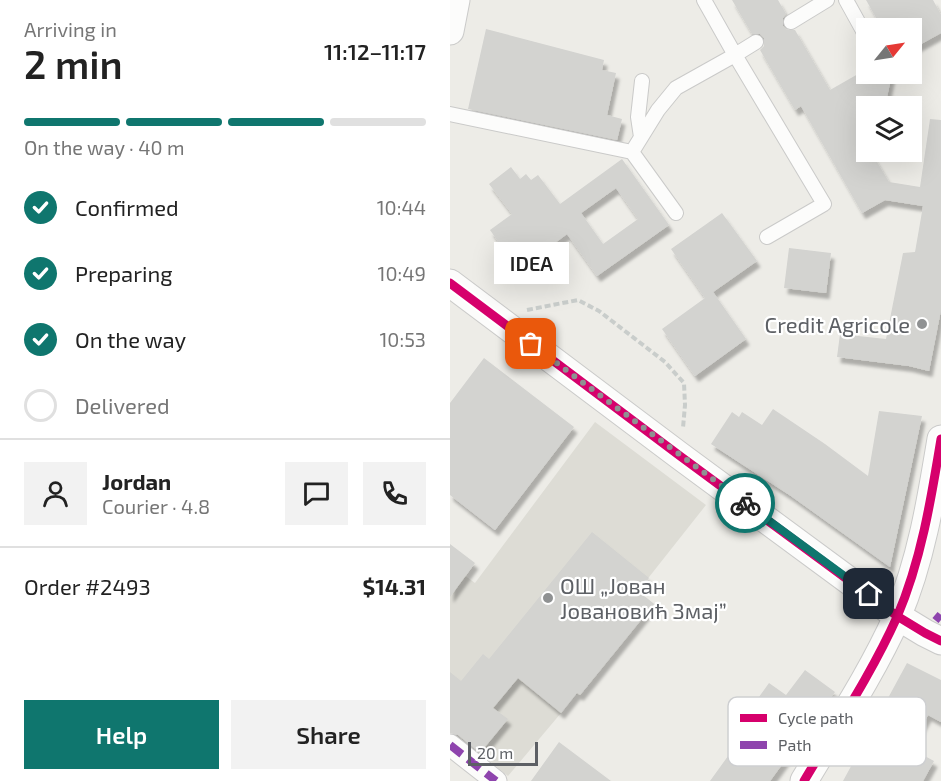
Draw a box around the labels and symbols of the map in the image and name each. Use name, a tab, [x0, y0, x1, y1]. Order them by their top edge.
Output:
north arrow	[856, 18, 922, 84]
callout: IDEA	[494, 242, 568, 284]
place label: Credit Agricole	[765, 311, 910, 337]
marker: Credit Agricole	[915, 317, 929, 331]
pin	[505, 318, 556, 369]
courier	[715, 473, 775, 533]
pin	[843, 568, 894, 619]
place label: ОШ „Јован Јовановић Змај”	[560, 572, 727, 624]
marker: ОШ „Јован Јовановић Змај”	[541, 591, 555, 605]
legend	[728, 697, 926, 766]
text: Cycle path	[778, 708, 854, 727]
text: Path	[778, 735, 812, 754]
scale bar	[468, 739, 538, 766]

